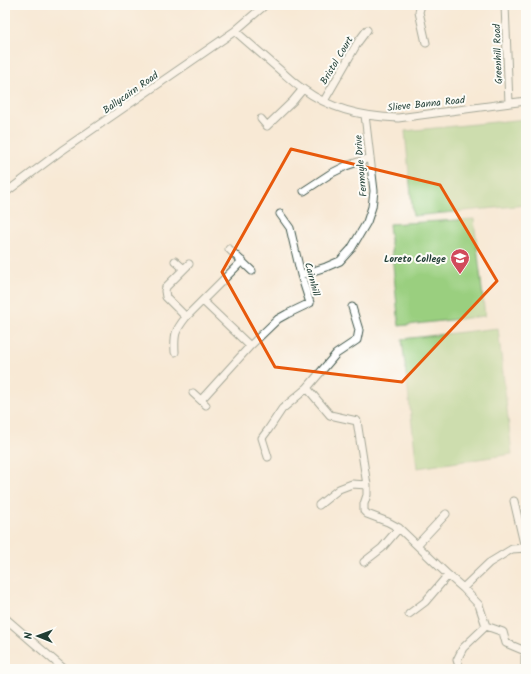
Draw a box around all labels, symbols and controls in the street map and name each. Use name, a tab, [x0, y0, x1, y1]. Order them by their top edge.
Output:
street label: Greenhill Road	[489, 22, 507, 84]
street label: Bristol Court	[316, 33, 358, 88]
street label: Ballycairn Road	[99, 67, 163, 118]
street label: Slieve Banna Road	[387, 92, 467, 116]
street label: Fermoyle Drive	[350, 134, 372, 198]
school or university icon: Loreto College	[449, 247, 471, 275]
place label: Loreto College	[384, 251, 446, 267]
street label: Cairnhill	[300, 261, 324, 298]
north arrow	[18, 616, 58, 656]
text: N	[20, 632, 38, 639]

